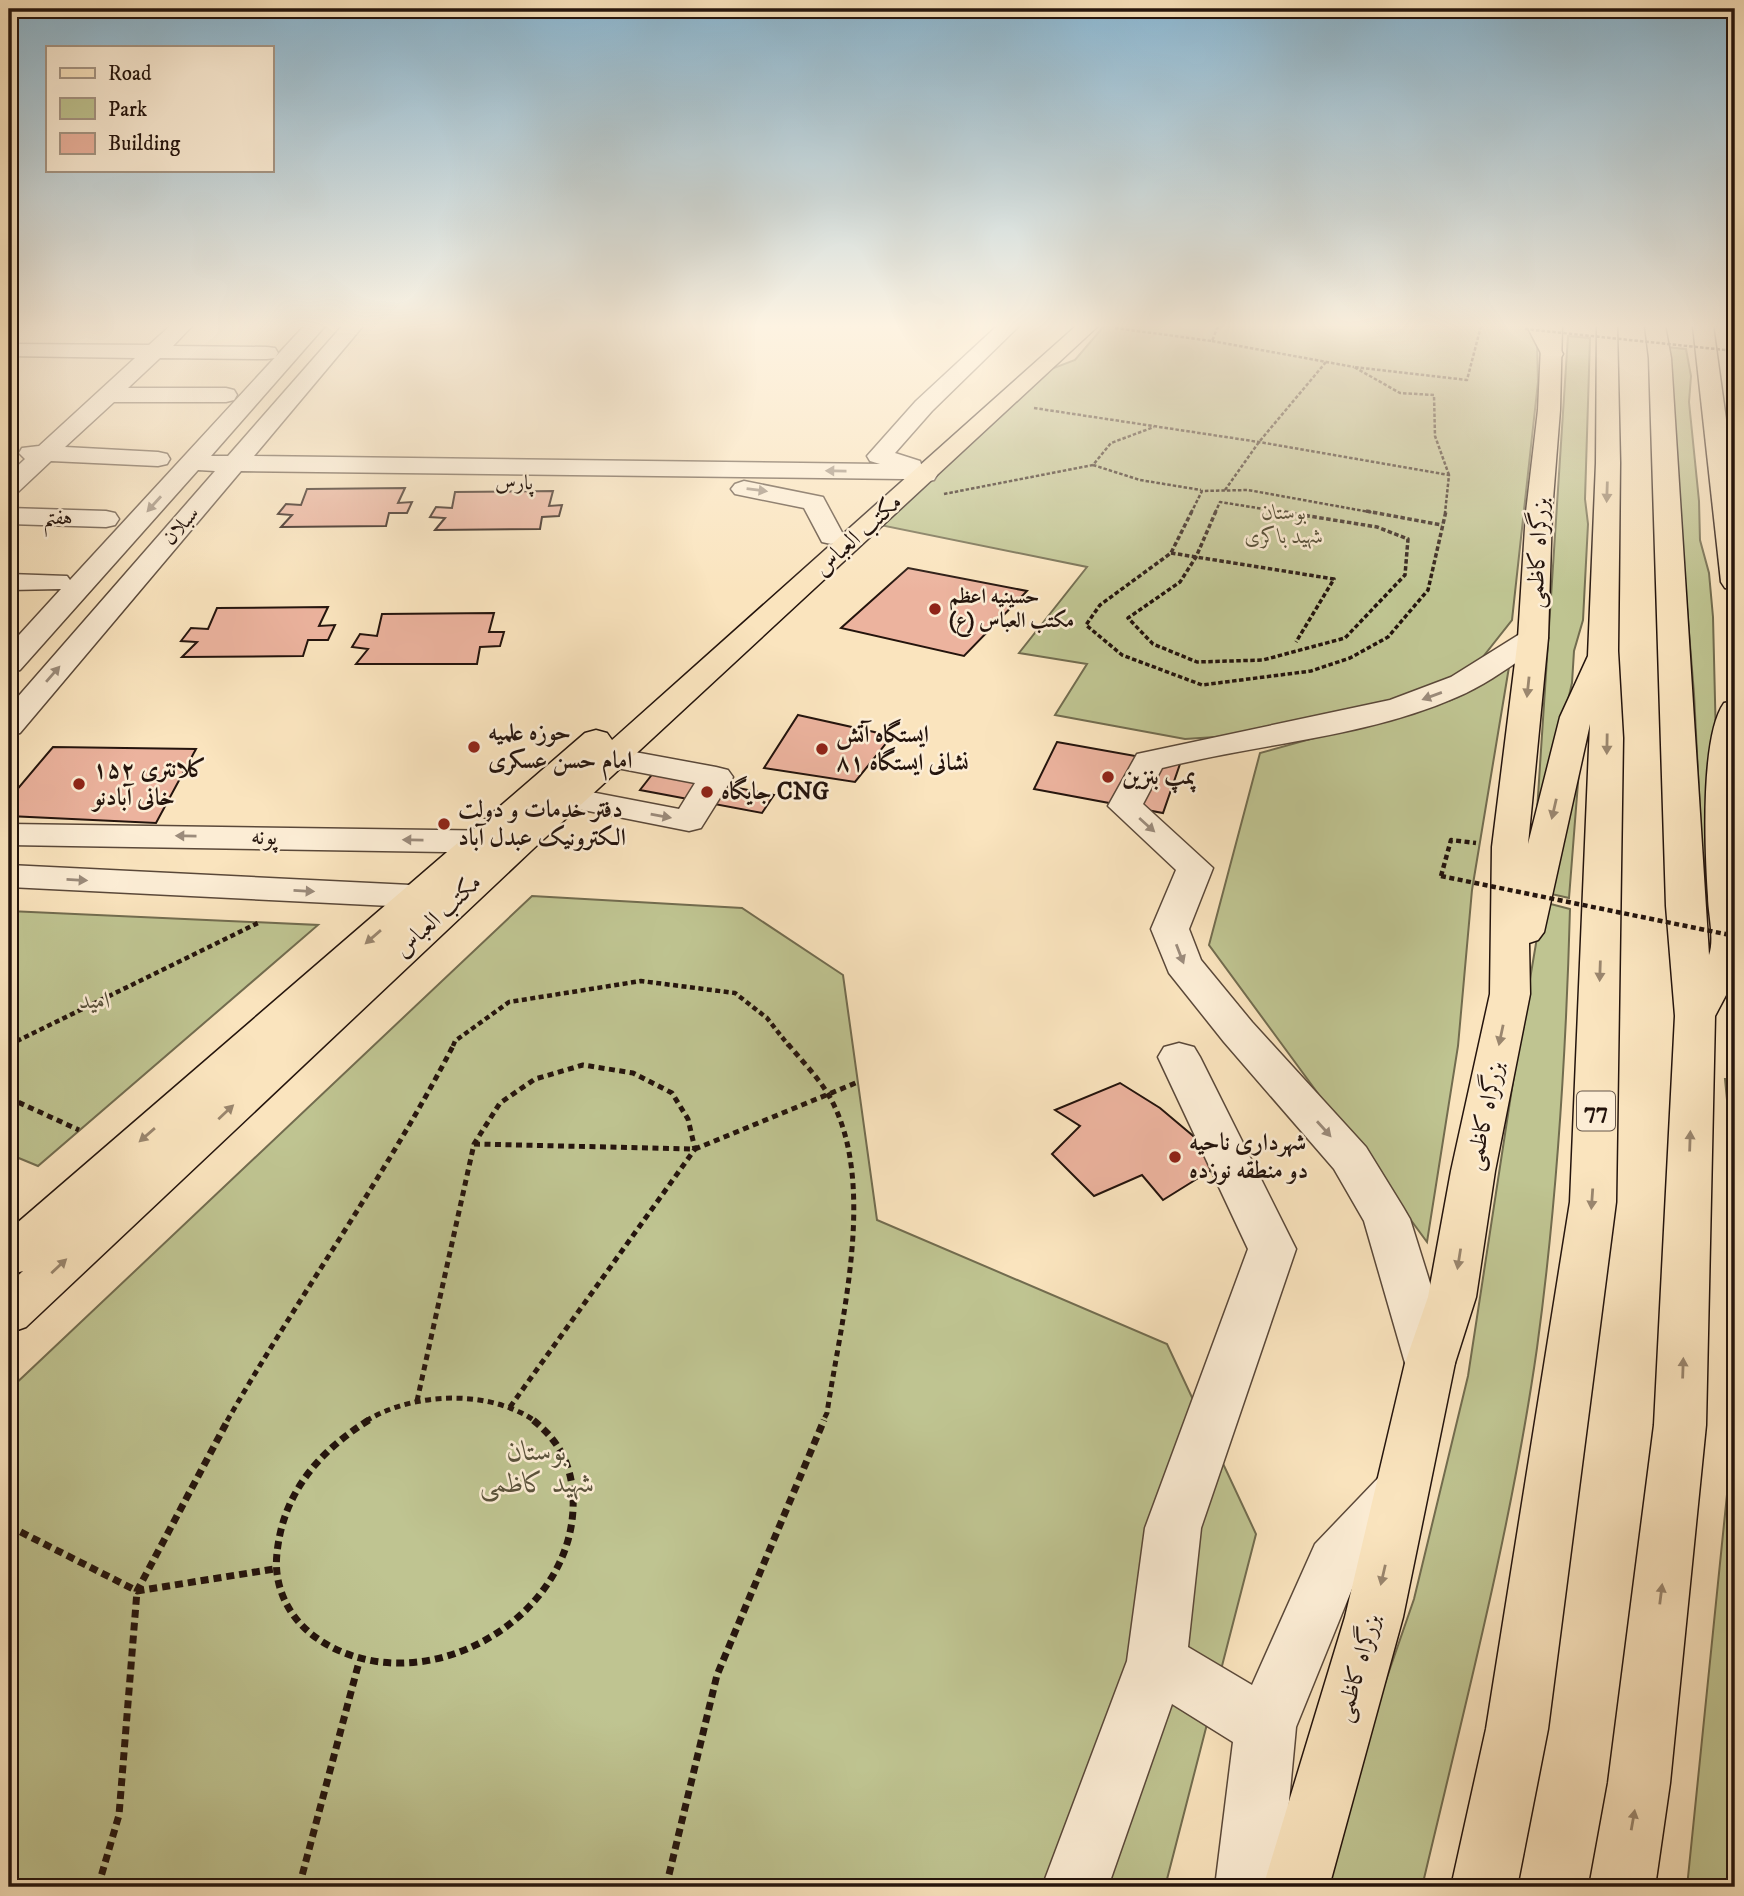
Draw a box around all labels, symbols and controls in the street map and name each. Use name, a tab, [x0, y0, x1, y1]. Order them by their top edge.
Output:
legend	[46, 46, 273, 172]
text: Road	[108, 61, 152, 87]
text: Park	[108, 97, 148, 123]
text: Building	[108, 131, 181, 157]
one-way arrow	[824, 466, 846, 477]
street label: پارس	[495, 470, 534, 497]
one-way arrow	[1602, 482, 1613, 504]
one-way arrow	[747, 485, 769, 496]
street label: مکتب العباس	[807, 487, 909, 583]
one-way arrow	[147, 495, 163, 512]
street label: بزرگراه کاظمی	[1518, 497, 1557, 609]
park label: بوستان شهید باکری	[1244, 500, 1324, 550]
street label: سبلان	[157, 501, 205, 551]
street label: هفتم	[43, 505, 73, 538]
place label: حسینیه اعظم مکتب العباس (ع)	[949, 584, 1074, 637]
marker: حسینیه اعظم مکتب العباس (ع)	[927, 601, 943, 617]
one-way arrow	[45, 666, 60, 683]
one-way arrow	[1522, 677, 1533, 699]
one-way arrow	[1421, 691, 1442, 702]
place label: حوزه علمیه امام حسن عسکری	[488, 718, 633, 781]
place label: ایستگاه آتش نشانی ایستگاه ۸۱	[836, 718, 969, 778]
one-way arrow	[1601, 733, 1613, 755]
marker: حوزه علمیه امام حسن عسکری	[466, 739, 482, 755]
marker: ایستگاه آتش نشانی ایستگاه ۸۱	[814, 741, 830, 757]
place label: کلانتری ۱۵۲ خانی آبادنو	[90, 755, 206, 813]
place label: پمپ بنزین	[1122, 762, 1196, 794]
marker: پمپ بنزین	[1100, 769, 1116, 785]
place label: جایگاه CNG	[721, 775, 829, 807]
marker: کلانتری ۱۵۲ خانی آبادنو	[71, 776, 87, 792]
marker: جایگاه CNG	[699, 784, 715, 800]
place label: دفتر خدمات و دولت الکترونیک عبدل آباد	[458, 795, 626, 853]
one-way arrow	[1548, 798, 1559, 820]
one-way arrow	[650, 811, 672, 822]
marker: دفتر خدمات و دولت الکترونیک عبدل آباد	[436, 816, 452, 832]
one-way arrow	[1138, 817, 1156, 833]
street label: پونه	[250, 822, 279, 853]
one-way arrow	[174, 830, 196, 842]
one-way arrow	[402, 834, 424, 846]
street label: مکتب العباس	[388, 868, 488, 964]
one-way arrow	[66, 874, 88, 885]
one-way arrow	[293, 885, 315, 896]
one-way arrow	[365, 928, 382, 944]
one-way arrow	[1174, 944, 1185, 965]
one-way arrow	[1594, 961, 1606, 983]
park label: امید	[79, 986, 111, 1016]
one-way arrow	[1496, 1024, 1507, 1046]
street label: بزرگراه کاظمی	[1457, 1058, 1512, 1173]
road number: 77	[1577, 1092, 1615, 1130]
one-way arrow	[217, 1104, 235, 1120]
one-way arrow	[1316, 1120, 1332, 1138]
one-way arrow	[138, 1127, 156, 1143]
place label: شهرداری ناحیه دو منطقه نوزده	[1189, 1128, 1308, 1186]
one-way arrow	[1684, 1129, 1696, 1151]
marker: شهرداری ناحیه دو منطقه نوزده	[1167, 1149, 1183, 1165]
one-way arrow	[1587, 1188, 1598, 1210]
one-way arrow	[1453, 1248, 1464, 1270]
one-way arrow	[50, 1259, 67, 1275]
one-way arrow	[1677, 1357, 1688, 1379]
park label: بوستان شهید کاظمی	[479, 1434, 595, 1502]
one-way arrow	[1377, 1564, 1388, 1586]
one-way arrow	[1655, 1583, 1666, 1605]
street label: بزرگراه کاظمی	[1326, 1610, 1389, 1726]
one-way arrow	[1628, 1809, 1639, 1831]

